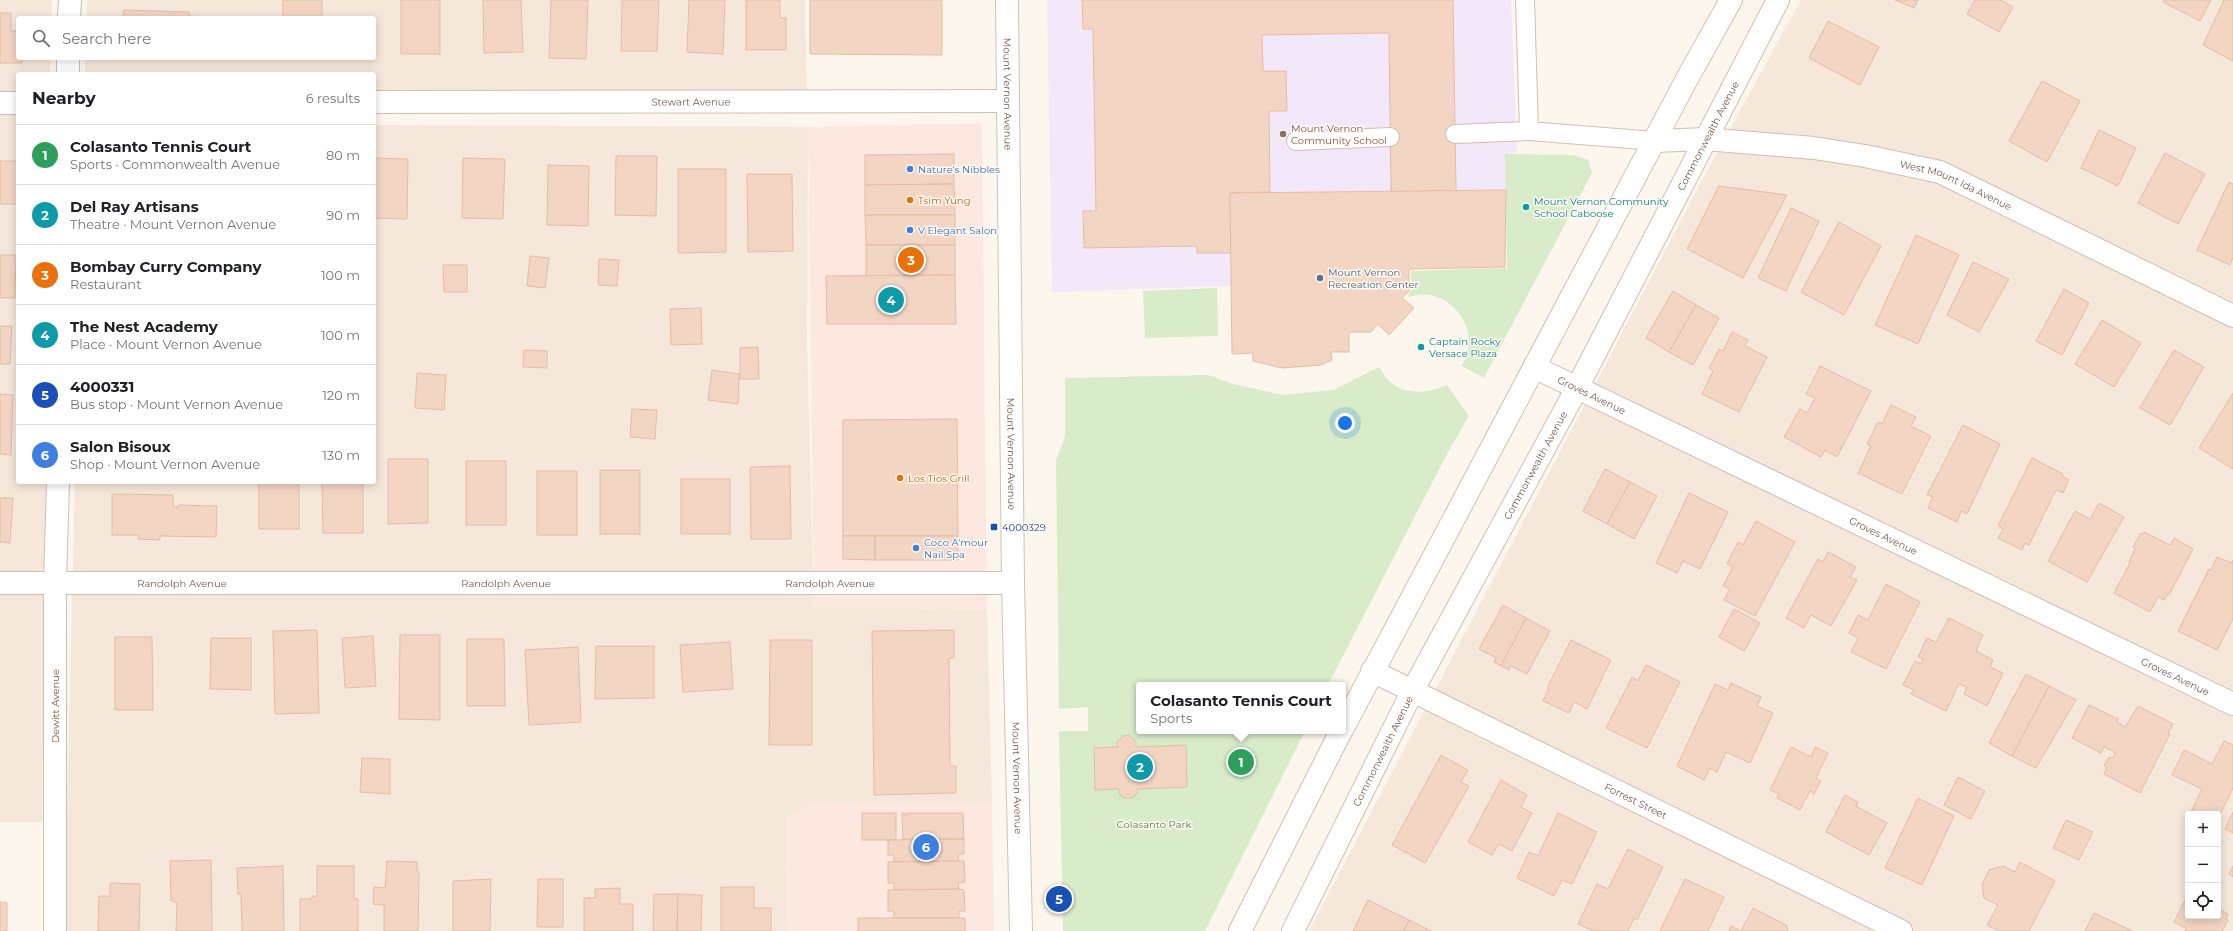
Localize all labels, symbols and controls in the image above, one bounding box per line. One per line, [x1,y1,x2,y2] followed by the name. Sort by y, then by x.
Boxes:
[16,16,376,60] search box
[30,27,52,49] icon: search
[62,29,151,48] text: Search here
[1000,38,1015,150] street label: Mount Vernon Avenue
[1674,79,1742,193] street label: Commonwealth Avenue
[32,88,96,108] text: Nearby
[306,90,360,106] text: 6 results
[651,95,731,109] street label: Stewart Avenue
[1291,122,1387,147] place label: Mount Vernon Community School
[1278,129,1288,139] marker: Mount Vernon Community School
[70,137,251,156] text: Colasanto Tennis Court
[42,147,48,163] text: 1
[326,147,360,163] text: 80 m
[70,156,280,172] text: Sports · Commonwealth Avenue
[1899,158,2014,213] street label: West Mount Ida Avenue
[918,163,1000,176] place label: Nature's Nibbles
[905,164,915,174] marker: Nature's Nibbles
[918,194,970,207] place label: Tsim Yung
[905,195,915,205] marker: Tsim Yung
[1534,195,1669,220] place label: Mount Vernon Community School Caboose
[70,197,199,216] text: Del Ray Artisans
[1521,202,1531,212] marker: Mount Vernon Community School Caboose
[41,207,49,223] text: 2
[326,207,360,223] text: 90 m
[70,216,276,232] text: Theatre · Mount Vernon Avenue
[918,224,997,237] place label: V Elegant Salon
[905,225,915,235] marker: V Elegant Salon
[898,245,924,275] pin: 3
[70,257,261,276] text: Bombay Curry Company
[1328,266,1419,291] place label: Mount Vernon Recreation Center
[41,267,49,283] text: 3
[321,267,360,283] text: 100 m
[1315,273,1325,283] marker: Mount Vernon Recreation Center
[70,276,141,292] text: Restaurant
[878,285,904,315] pin: 4
[70,317,218,336] text: The Nest Academy
[41,327,49,343] text: 4
[321,327,360,343] text: 100 m
[1429,335,1501,360] place label: Captain Rocky Versace Plaza
[70,336,262,352] text: Place · Mount Vernon Avenue
[1416,342,1426,352] marker: Captain Rocky Versace Plaza
[1555,373,1628,417] street label: Groves Avenue
[70,377,134,396] text: 4000331
[41,387,49,403] text: 5
[322,387,360,403] text: 120 m
[70,396,283,412] text: Bus stop · Mount Vernon Avenue
[1004,398,1018,510] street label: Mount Vernon Avenue
[1501,409,1570,522] street label: Commonwealth Avenue
[1335,413,1355,433] your location
[70,437,171,456] text: Salon Bisoux
[41,447,49,463] text: 6
[322,447,360,463] text: 130 m
[70,456,260,472] text: Shop · Mount Vernon Avenue
[908,472,970,485] place label: Los Tios Grill
[895,473,905,483] marker: Los Tios Grill
[1847,514,1920,558] street label: Groves Avenue
[1002,521,1046,534] place label: 4000329
[989,522,999,532] marker: 4000329
[924,536,988,561] place label: Coco A'mour Nail Spa
[911,543,921,553] marker: Coco A'mour Nail Spa
[137,577,227,590] street label: Randolph Avenue
[461,577,551,590] street label: Randolph Avenue
[785,577,875,590] street label: Randolph Avenue
[2139,655,2211,699] street label: Groves Avenue
[49,669,62,743] street label: Dewitt Avenue
[1136,682,1346,734] popup
[1150,691,1332,710] text: Colasanto Tennis Court
[1350,694,1416,809] street label: Commonwealth Avenue
[1150,710,1192,726] text: Sports
[1009,721,1025,834] street label: Mount Vernon Avenue
[1228,747,1254,777] pin: 1
[1127,752,1153,782] pin: 2
[1602,780,1669,822] street label: Forrest Street
[2185,811,2221,919] map controls
[2185,811,2221,847] button: +
[1117,818,1191,831] park label: Colasanto Park
[913,832,939,862] pin: 6
[2185,847,2221,883] button: −
[2185,883,2221,919] button: locate
[1046,884,1072,914] pin: 5

